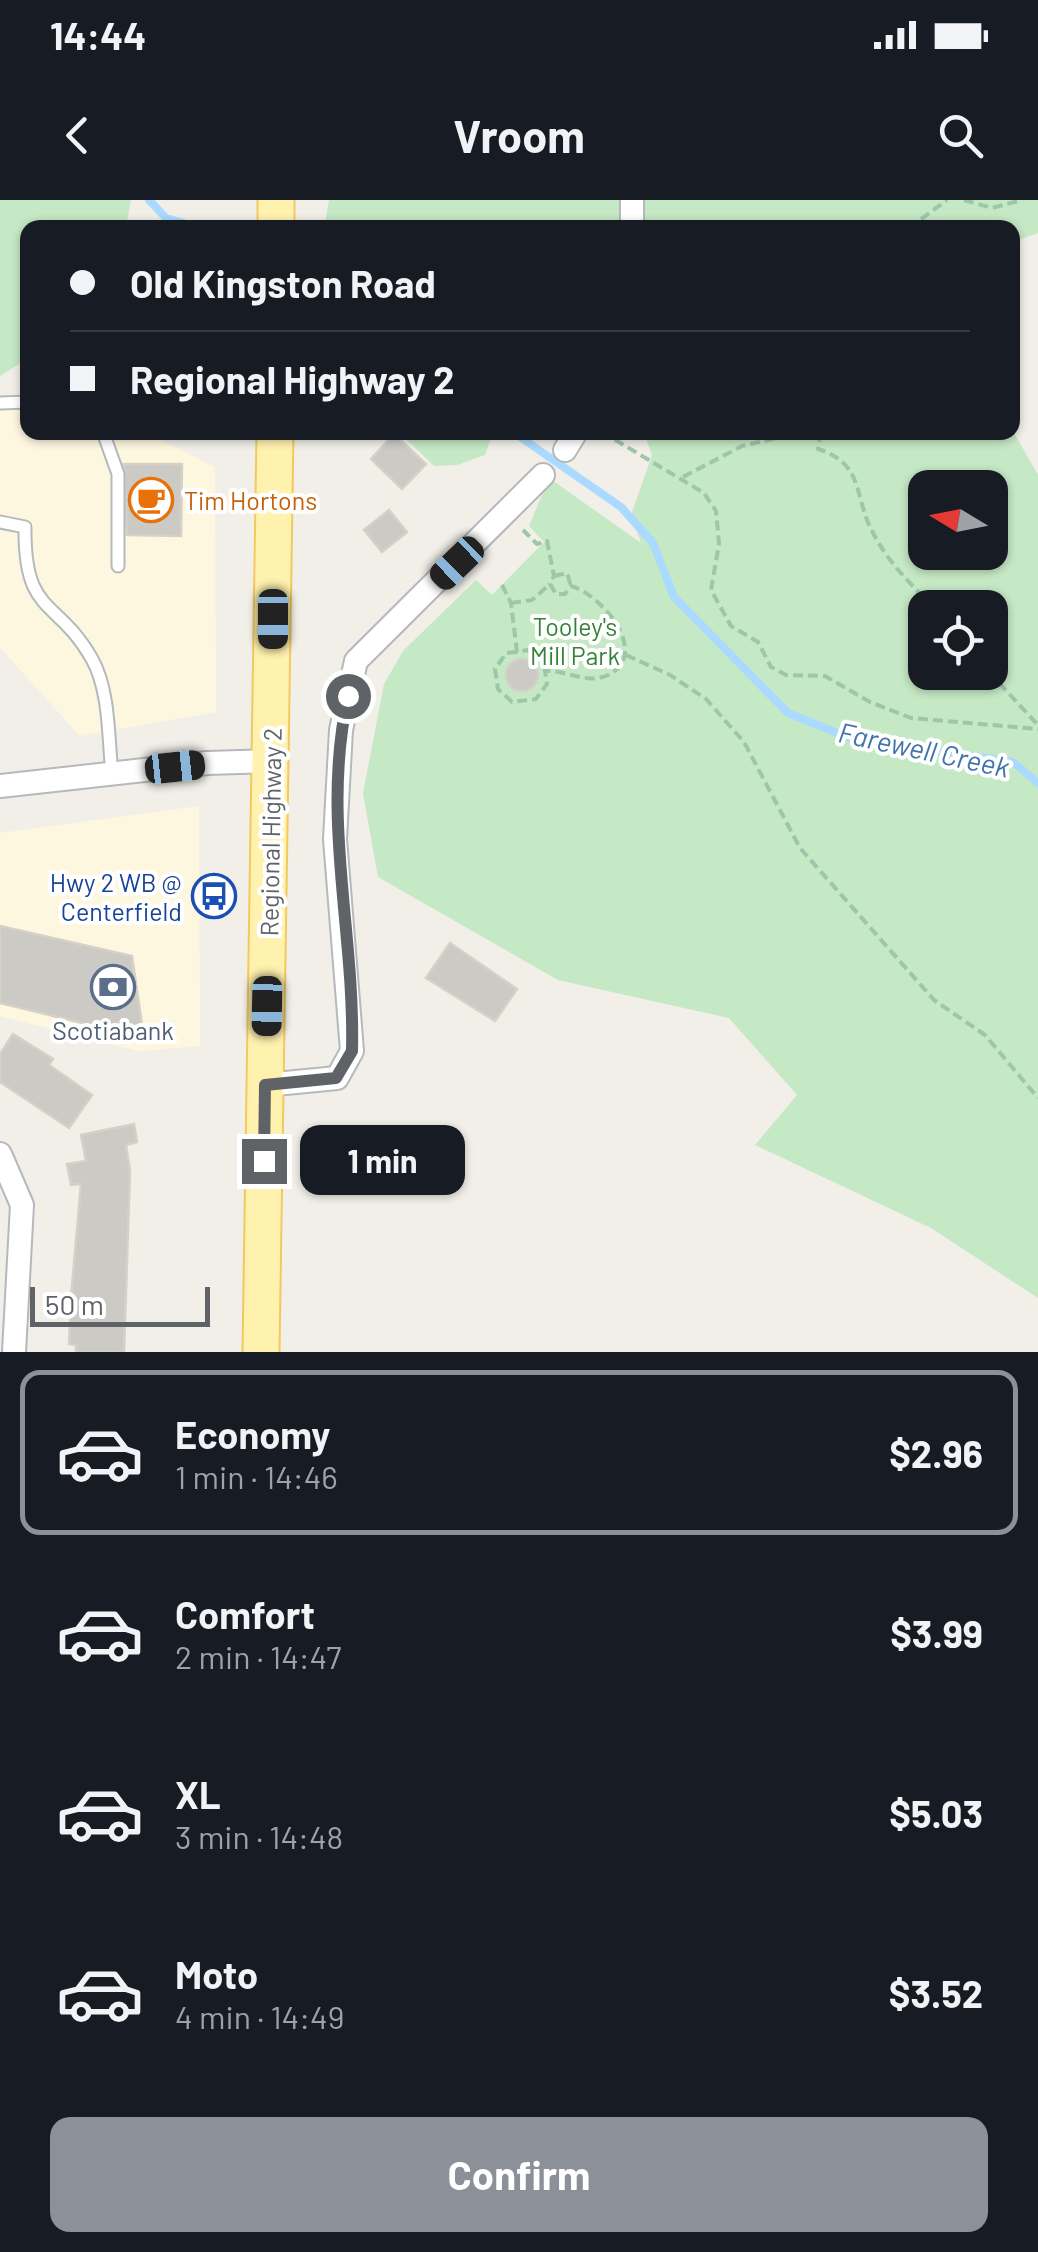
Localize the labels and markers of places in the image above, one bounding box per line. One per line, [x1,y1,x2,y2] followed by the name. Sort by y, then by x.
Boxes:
[128,477,174,523] cafe icon: Tim Hortons
[184,485,317,515] place label: Tim Hortons
[50,867,182,926] place label: Hwy 2 WB @ Centerfield
[191,873,237,919] bus stop icon: Hwy 2 WB @ Centerfield
[90,964,136,1010] bank icon: Scotiabank
[52,1015,174,1045] place label: Scotiabank

